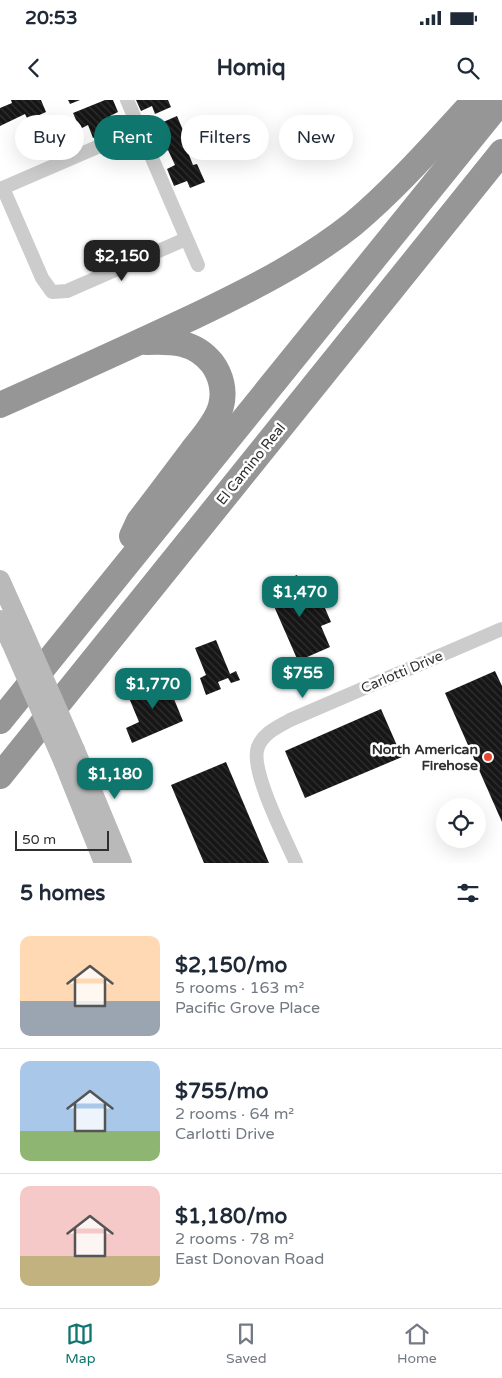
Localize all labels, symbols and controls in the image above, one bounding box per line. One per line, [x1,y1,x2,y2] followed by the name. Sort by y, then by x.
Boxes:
[25,7,78,29] text: 20:53
[20,54,48,82] icon: back
[454,54,482,82] icon: search
[216,55,286,81] text: Homiq
[15,115,84,160] chip: Buy
[94,115,171,160] chip: Rent
[181,115,269,160] chip: Filters
[279,115,353,160] chip: New
[81,240,163,282] pin: $2,150
[95,246,149,266] text: $2,150
[213,420,289,508] street label: El Camino Real
[259,576,341,618] pin: $1,470
[273,582,327,602] text: $1,470
[359,647,446,697] street label: Carlotti Drive
[273,656,333,699] pin: $755
[283,663,323,683] text: $755
[112,668,194,710] pin: $1,770
[126,674,180,694] text: $1,770
[372,741,478,774] place label: North American Firehose
[482,751,494,763] marker: North American Firehose
[74,758,156,800] pin: $1,180
[88,764,142,784] text: $1,180
[436,798,486,848] map controls
[436,798,486,848] button: locate
[15,828,109,851] scale bar
[22,831,56,848] text: 50 m
[454,879,482,907] icon: filters
[20,881,105,906] text: 5 homes
[175,953,287,978] text: $2,150/mo
[60,956,120,1016] icon: home
[175,978,304,998] text: 5 rooms · 163 m²
[175,998,320,1018] text: Pacific Grove Place
[175,1079,269,1104] text: $755/mo
[60,1081,120,1141] icon: home
[175,1104,294,1124] text: 2 rooms · 64 m²
[175,1124,275,1144] text: Carlotti Drive
[175,1204,287,1229] text: $1,180/mo
[60,1206,120,1266] icon: home
[175,1229,294,1249] text: 2 rooms · 78 m²
[175,1249,324,1269] text: East Donovan Road
[65,1320,96,1367] tab: Map
[226,1320,267,1367] tab: Saved
[397,1320,437,1367] tab: Home

